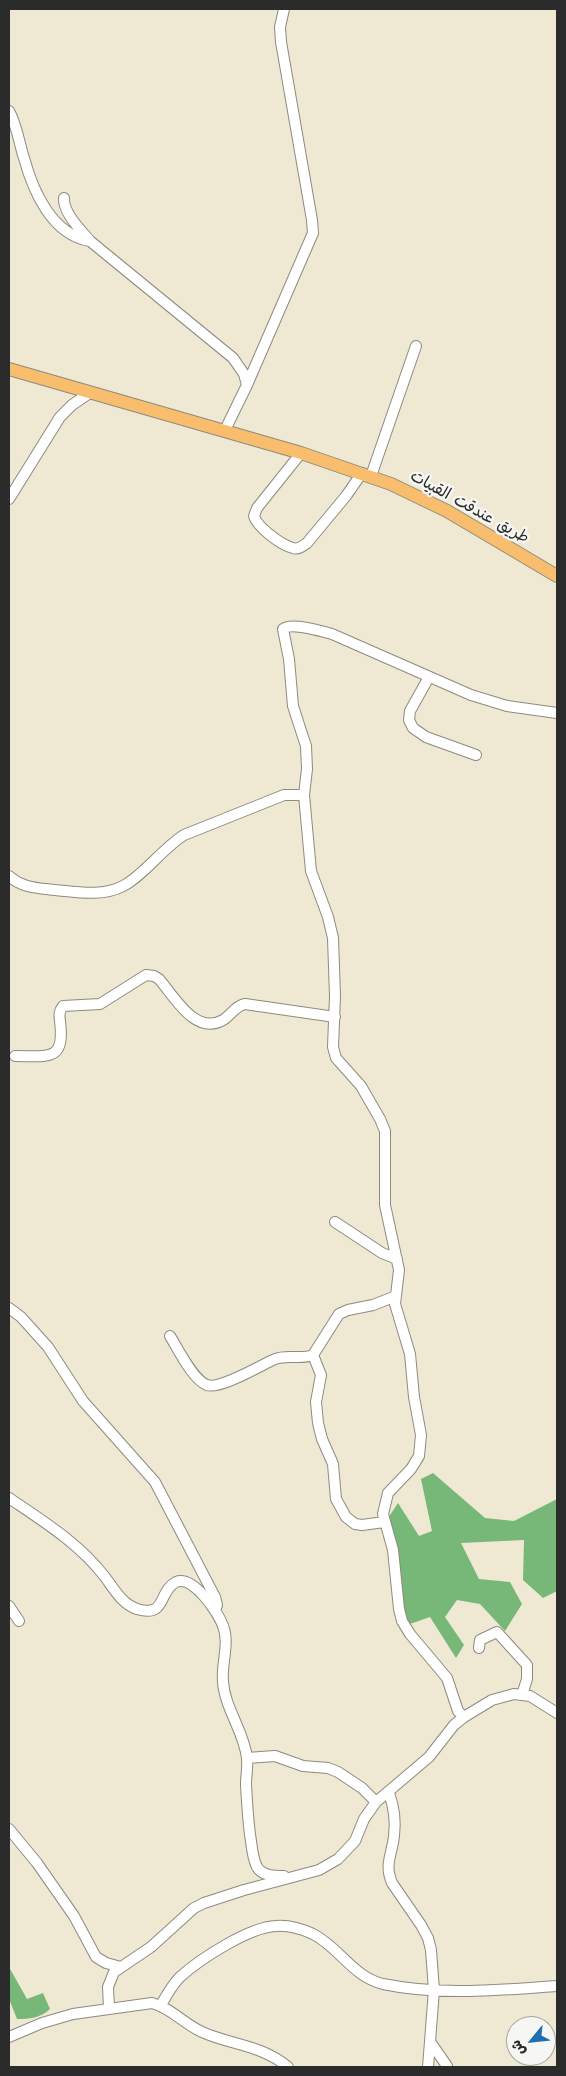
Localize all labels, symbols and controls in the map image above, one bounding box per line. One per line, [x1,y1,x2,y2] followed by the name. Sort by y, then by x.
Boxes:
[406,467,532,549] street label: طريق عندقت القبيات
[506,2016,556,2066] north arrow
[506,2036,531,2059] text: ش

